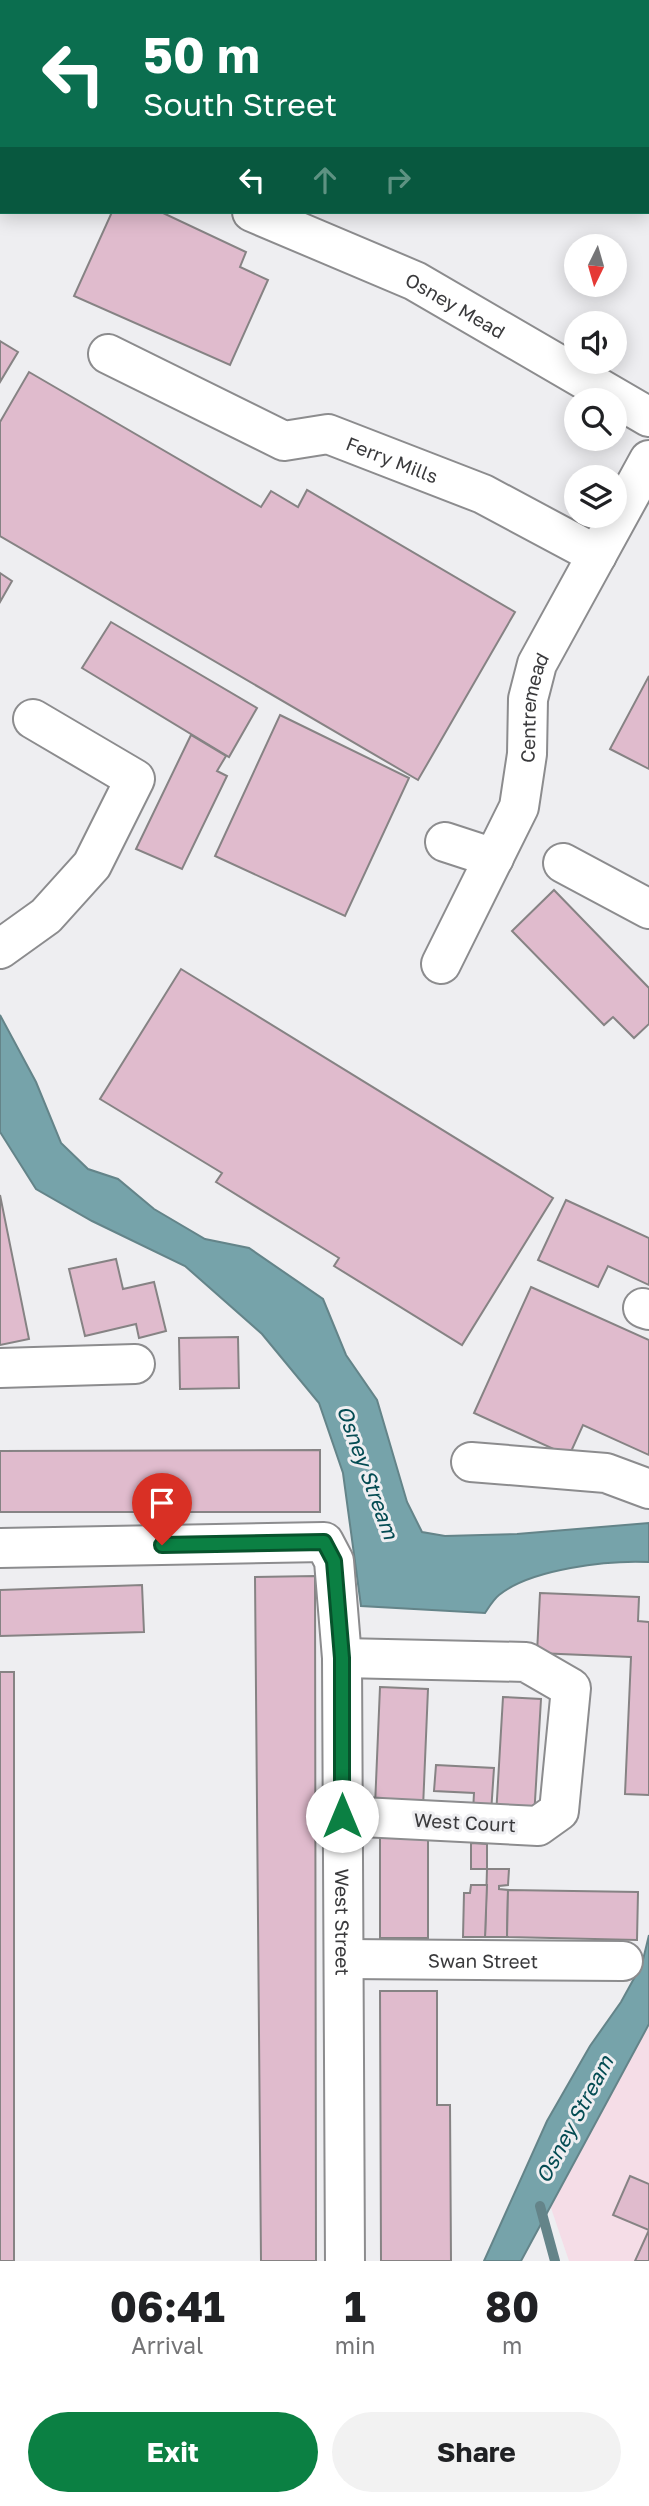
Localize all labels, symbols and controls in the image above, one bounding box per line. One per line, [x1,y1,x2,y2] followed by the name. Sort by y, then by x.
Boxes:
[143,25,260,84] text: 50 m
[28,28,119,119] icon: left
[143,85,337,123] text: South Street
[233,161,271,199] icon: left
[306,161,344,199] icon: ahead
[379,161,417,199] icon: right
[564,234,626,298] north arrow
[564,234,627,528] map controls
[402,267,510,343] street label: Osney Mead
[564,311,627,374] button: sound
[564,388,627,451] button: search
[343,431,442,487] street label: Ferry Mills
[564,465,627,528] button: layers
[514,648,553,764] street label: Centremead
[332,1402,405,1544] water label: Osney Stream
[132,1473,192,1545] pin
[143,1484,181,1522] icon: arrive
[305,1779,379,1853] position arrow
[413,1808,517,1836] street label: West Court
[332,1868,355,1976] street label: West Street
[428,1948,538,1972] street label: Swan Street
[530,2050,619,2187] water label: Osney Stream
[110,2281,225,2331] text: 06:41
[344,2281,366,2331] text: 1
[485,2281,539,2331] text: 80
[131,2331,203,2359] text: Arrival
[335,2331,375,2359] text: min
[502,2331,522,2359] text: m
[28,2412,318,2492] button: Exit
[332,2412,621,2492] button: Share

